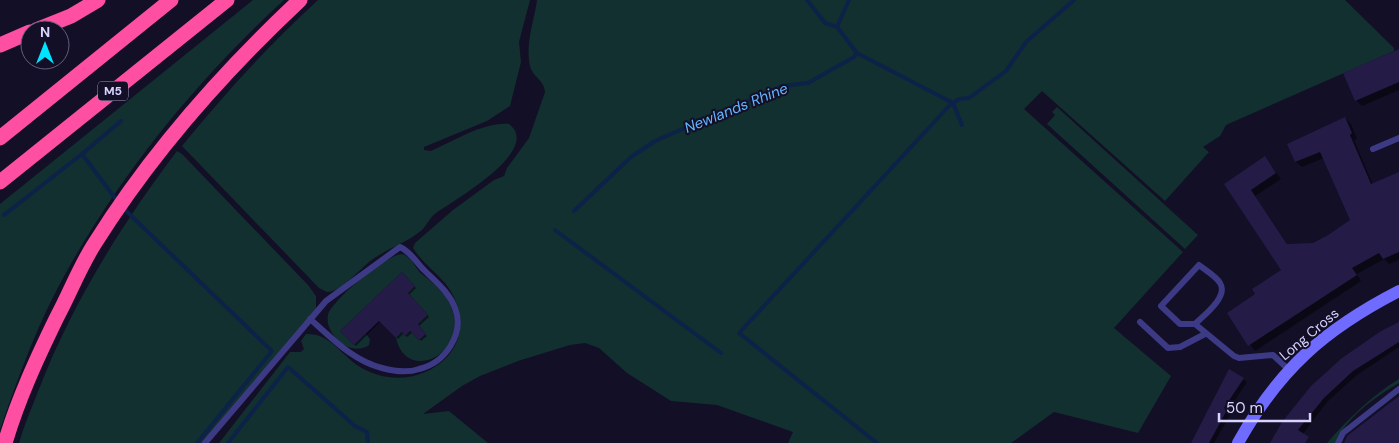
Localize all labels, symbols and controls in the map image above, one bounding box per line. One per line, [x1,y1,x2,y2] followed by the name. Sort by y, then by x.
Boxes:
[20,20,70,70] north arrow
[40,23,50,41] text: N
[681,78,791,138] water label: Newlands Rhine
[98,82,128,100] road number: M5
[1276,304,1342,364] street label: Long Cross
[1219,390,1310,422] scale bar
[1226,398,1263,418] text: 50 m

